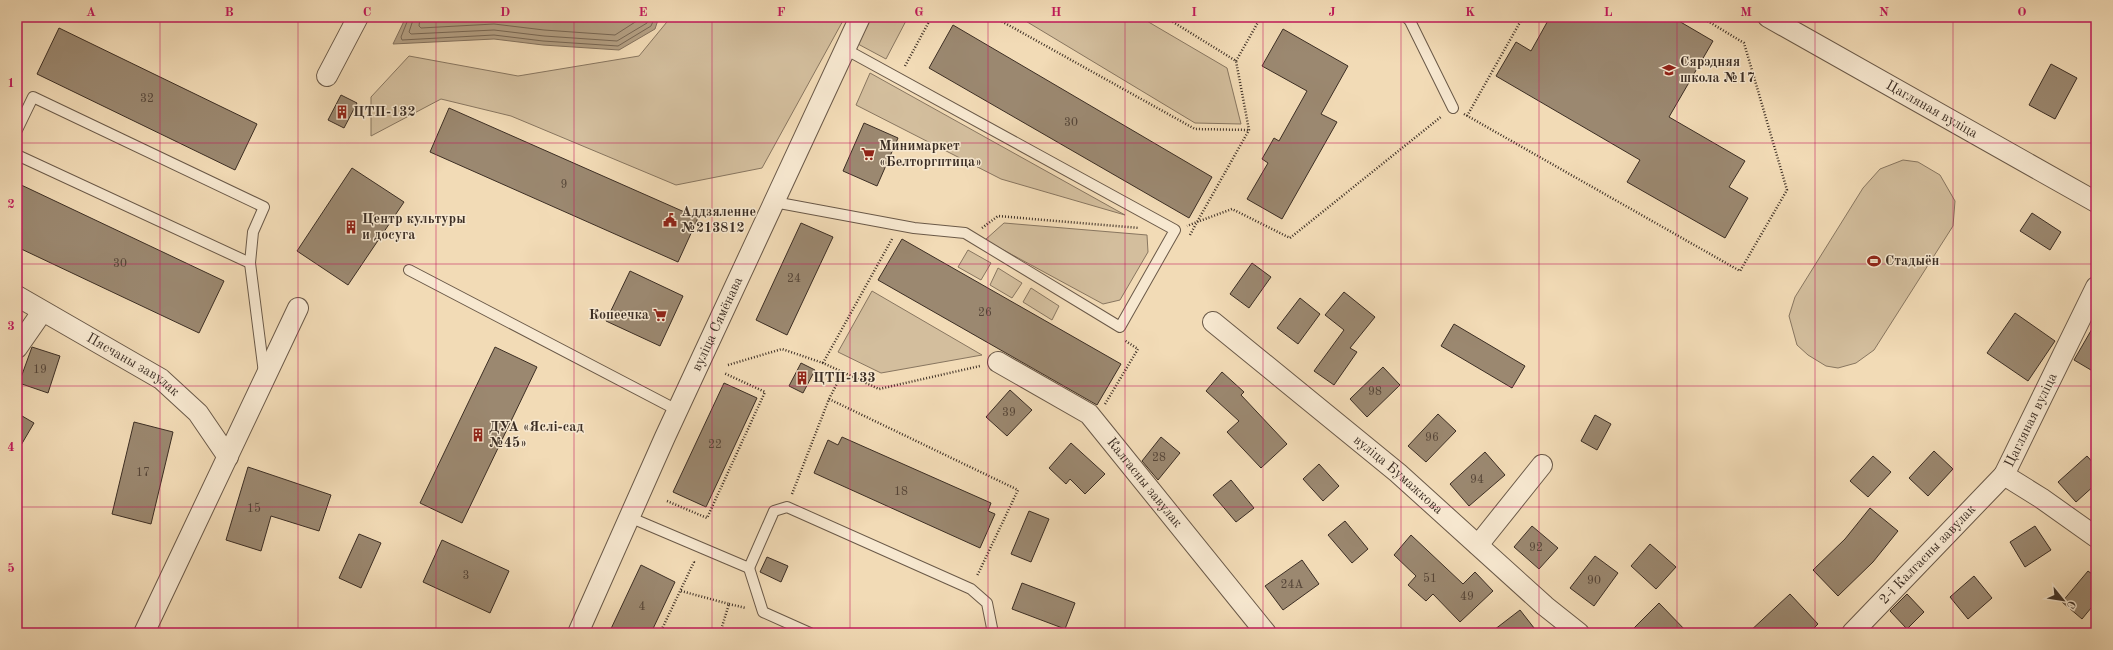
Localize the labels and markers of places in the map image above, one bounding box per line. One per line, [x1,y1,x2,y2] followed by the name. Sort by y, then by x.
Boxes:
[1680,55,1755,85] place label: Сярэдняя школа №17
[1661,62,1677,78] school or university icon: Сярэдняя школа №17
[334,104,350,120] building icon: ЦТП-132
[353,105,416,119] place label: ЦТП-132
[879,139,982,169] place label: Минимаркет «Белторгптица»
[860,146,876,162] supermarket icon: Минимаркет «Белторгптица»
[681,205,756,235] place label: Аддзяленне №213812
[362,212,466,242] place label: Центр культуры и досуга
[662,212,678,228] public building icon: Аддзяленне №213812
[343,219,359,235] building icon: Центр культуры и досуга
[1866,253,1882,269] sports icon: Стадыён
[1885,254,1940,268] place label: Стадыён
[652,307,668,323] supermarket icon: Копеечка
[589,308,649,322] place label: Копеечка
[794,370,810,386] building icon: ЦТП-133
[813,371,876,385] place label: ЦТП-133
[489,420,584,450] place label: ДУА «Яслі-сад №45»
[470,427,486,443] building icon: ДУА «Яслі-сад №45»

